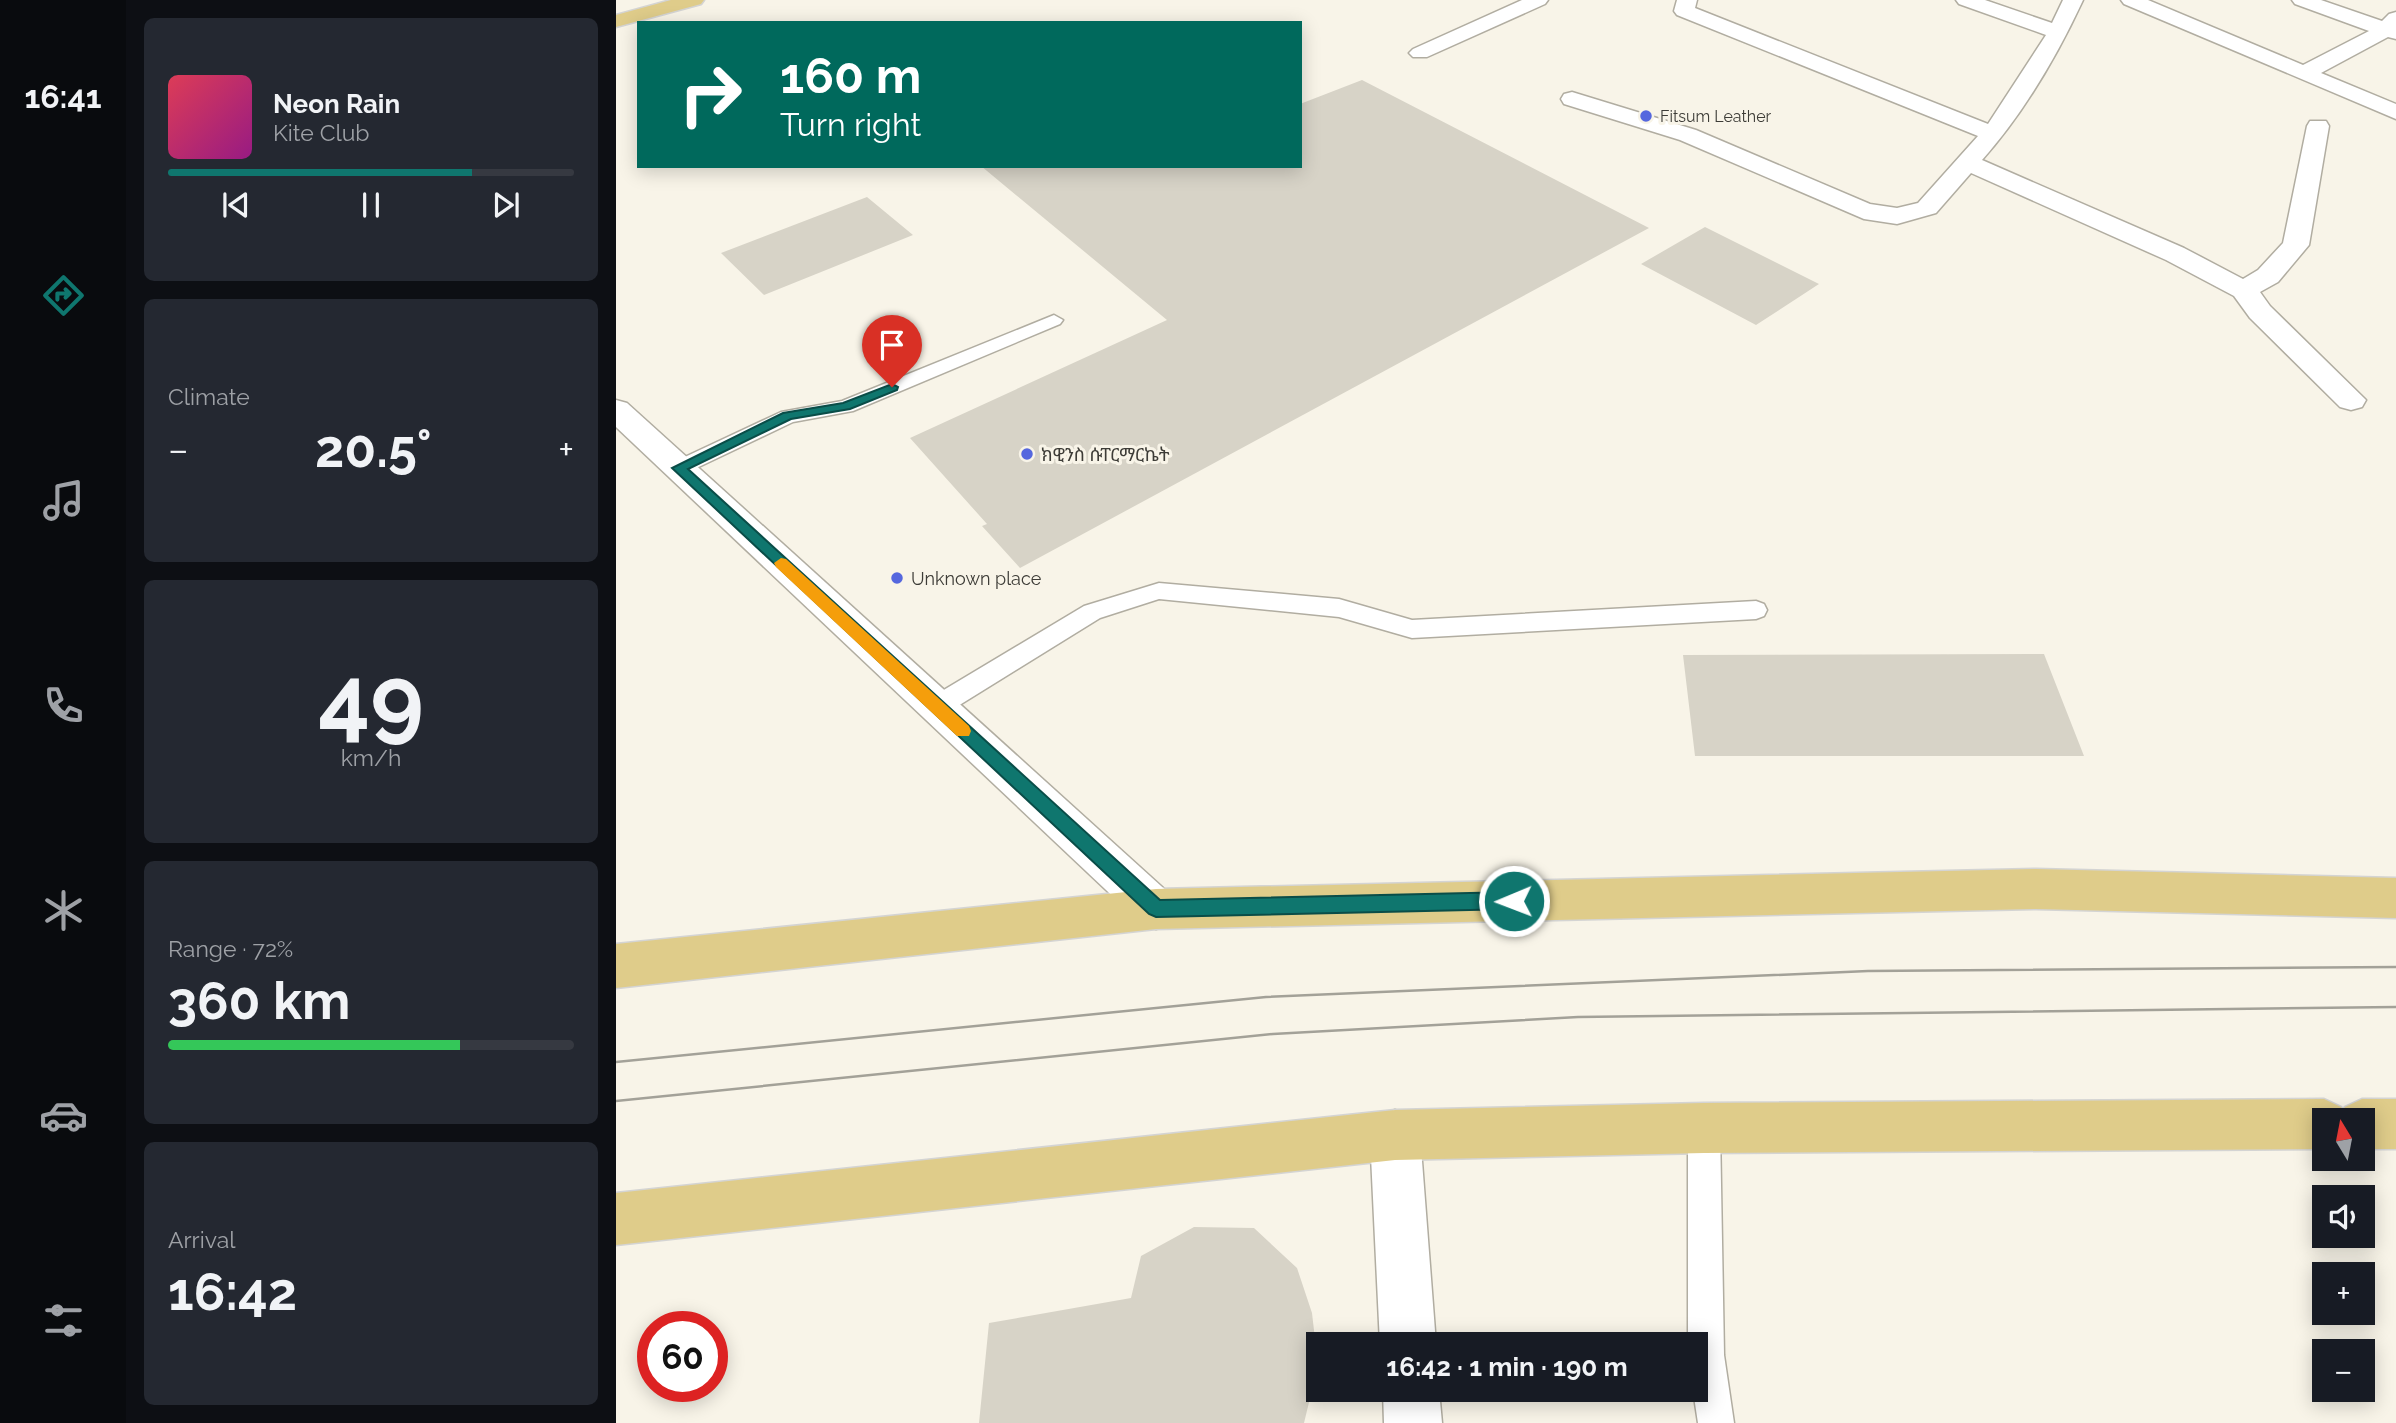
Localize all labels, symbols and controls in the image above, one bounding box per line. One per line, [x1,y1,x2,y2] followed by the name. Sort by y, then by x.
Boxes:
[780,47,921,104] text: 160 m
[665,49,756,140] icon: right
[24,78,102,115] text: 16:41
[273,89,400,119] text: Neon Rain
[780,106,921,143] text: Turn right
[1660,107,1772,126] place label: Fitsum Leather
[1638,108,1654,124] marker: Fitsum Leather
[273,119,370,146] text: Kite Club
[217,186,255,224] icon: previous
[352,186,390,224] icon: pause
[487,186,525,224] icon: next
[39,271,88,320] icon: directions
[862,315,922,387] pin
[873,326,911,364] icon: arrive
[168,383,250,410] text: Climate
[315,418,432,479] text: 20.5°
[168,427,188,472] text: −
[558,427,574,472] text: +
[1041,444,1170,465] place label: ክዊንስ ሱፐርማርኬት
[1019,446,1035,462] marker: ክዊንስ ሱፐርማርኬት
[39,476,88,525] icon: music
[911,568,1042,589] place label: Unknown place
[889,570,905,586] marker: Unknown place
[318,645,424,752] text: 49
[39,681,88,730] icon: phone
[341,744,401,771] text: km/h
[1477,864,1551,938] position arrow
[39,886,88,935] icon: climate
[168,935,293,962] text: Range · 72%
[168,970,350,1031] text: 360 km
[39,1091,88,1140] icon: car
[2312,1108,2375,1171] north arrow
[2312,1108,2375,1402] map controls
[2312,1185,2375,1248] button: sound
[168,1226,235,1253] text: Arrival
[168,1261,297,1322] text: 16:42
[2312,1262,2375,1325] button: +
[39,1296,88,1345] icon: filters
[637,1311,728,1402] speed limit sign: 60
[2312,1339,2375,1402] button: −
[1386,1352,1628,1382] text: 16:42 · 1 min · 190 m

